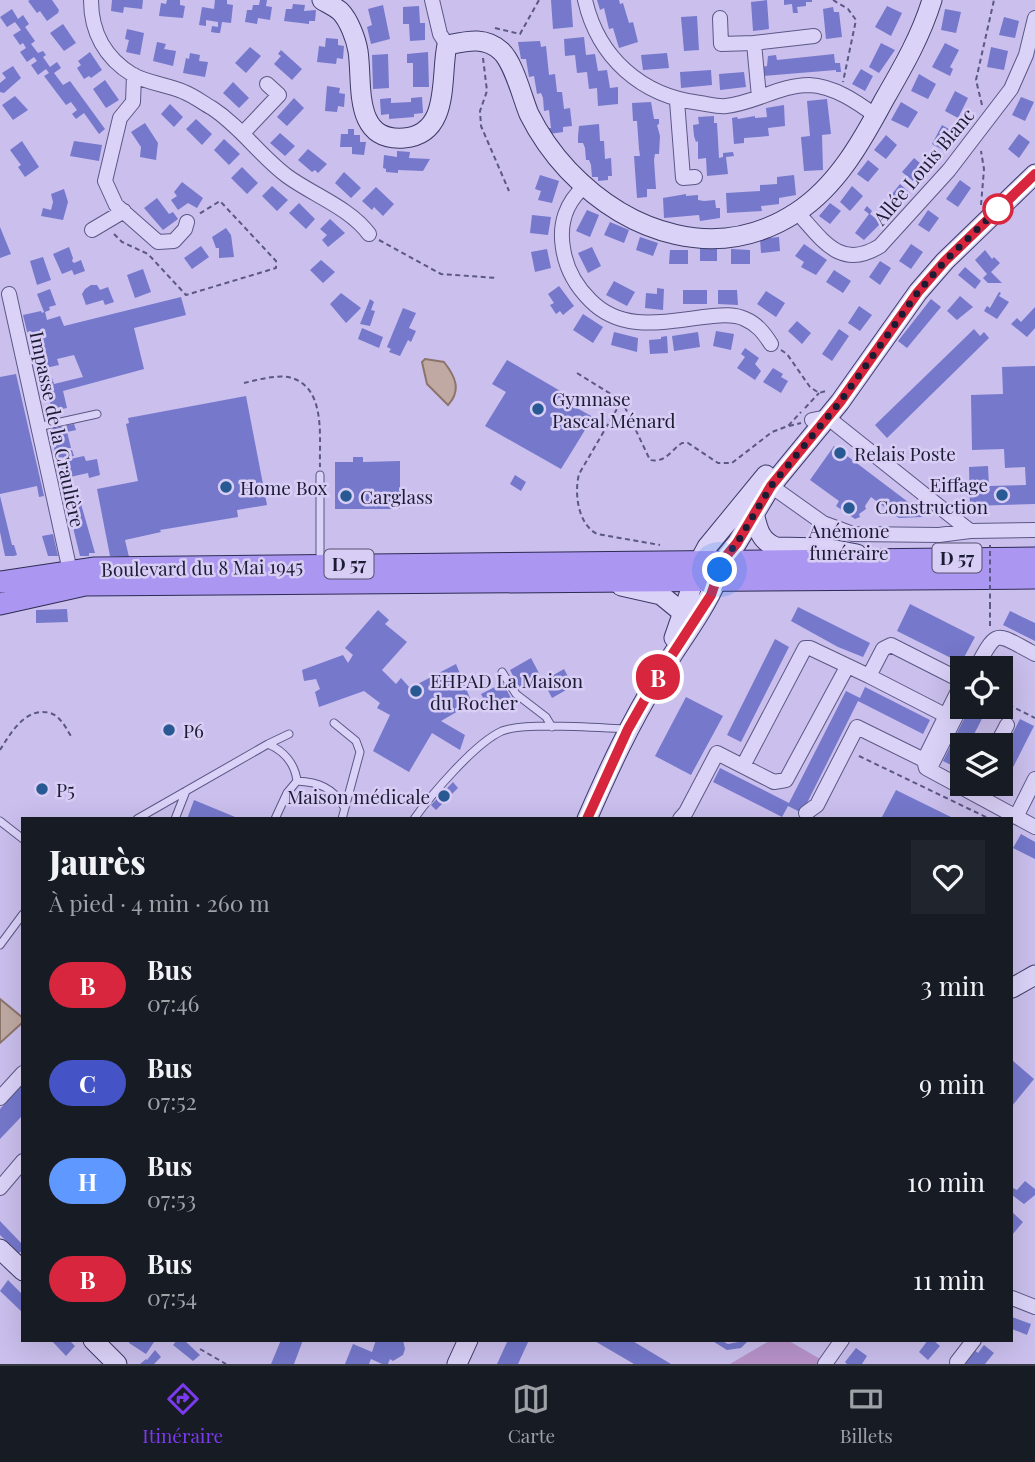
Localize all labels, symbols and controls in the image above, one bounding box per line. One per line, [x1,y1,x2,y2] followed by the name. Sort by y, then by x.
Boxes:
[866,102,980,231] street label: Allée Louis Blanc
[983,194,1013,224] unlabelled marker
[25,329,91,529] street label: Impasse de la Craulière
[552,385,676,433] place label: Gymnase Pascal Ménard
[530,401,546,417] marker: Gymnase Pascal Ménard
[854,440,956,466] place label: Relais Poste
[832,445,848,461] marker: Relais Poste
[875,471,989,519] place label: Eiffage Construction
[240,474,328,500] place label: Home Box
[218,479,234,495] marker: Home Box
[360,483,433,509] place label: Carglass
[994,487,1010,503] marker: Eiffage Construction
[338,488,354,504] marker: Carglass
[841,500,857,516] marker: Anémone funéraire
[807,517,890,565] place label: Anémone funéraire
[932,544,982,572] road number: D 57
[324,550,374,578] road number: D 57
[101,552,303,582] street label: Boulevard du 8 Mai 1945
[702,552,737,587] your location
[635,654,681,700] line badge: B
[950,656,1013,796] map controls
[950,656,1013,719] button: locate
[650,661,666,693] text: B
[430,667,584,715] place label: EHPAD La Maison du Rocher
[408,683,424,699] marker: EHPAD La Maison du Rocher
[183,717,204,743] place label: P6
[161,722,177,738] marker: P6
[950,733,1013,796] button: layers
[56,776,75,802] place label: P5
[34,781,50,797] marker: P5
[287,783,430,809] place label: Maison médicale
[436,788,452,804] marker: Maison médicale
[49,839,146,883] text: Jaurès
[911,840,985,914] button: heart
[49,887,270,918] text: À pied · 4 min · 260 m
[147,952,192,987] text: Bus
[921,968,985,1003] text: 3 min
[79,969,96,1001] text: B
[147,987,200,1018] text: 07:46
[147,1050,192,1085] text: Bus
[919,1066,985,1101] text: 9 min
[79,1067,96,1099] text: C
[147,1085,197,1116] text: 07:52
[147,1148,192,1183] text: Bus
[907,1164,985,1199] text: 10 min
[78,1165,97,1197] text: H
[147,1183,196,1214] text: 07:53
[147,1246,192,1281] text: Bus
[913,1262,985,1297] text: 11 min
[79,1263,96,1295] text: B
[147,1281,197,1312] text: 07:54
[142,1380,223,1448] tab: Itinéraire
[508,1380,555,1448] tab: Carte
[840,1380,893,1448] tab: Billets

